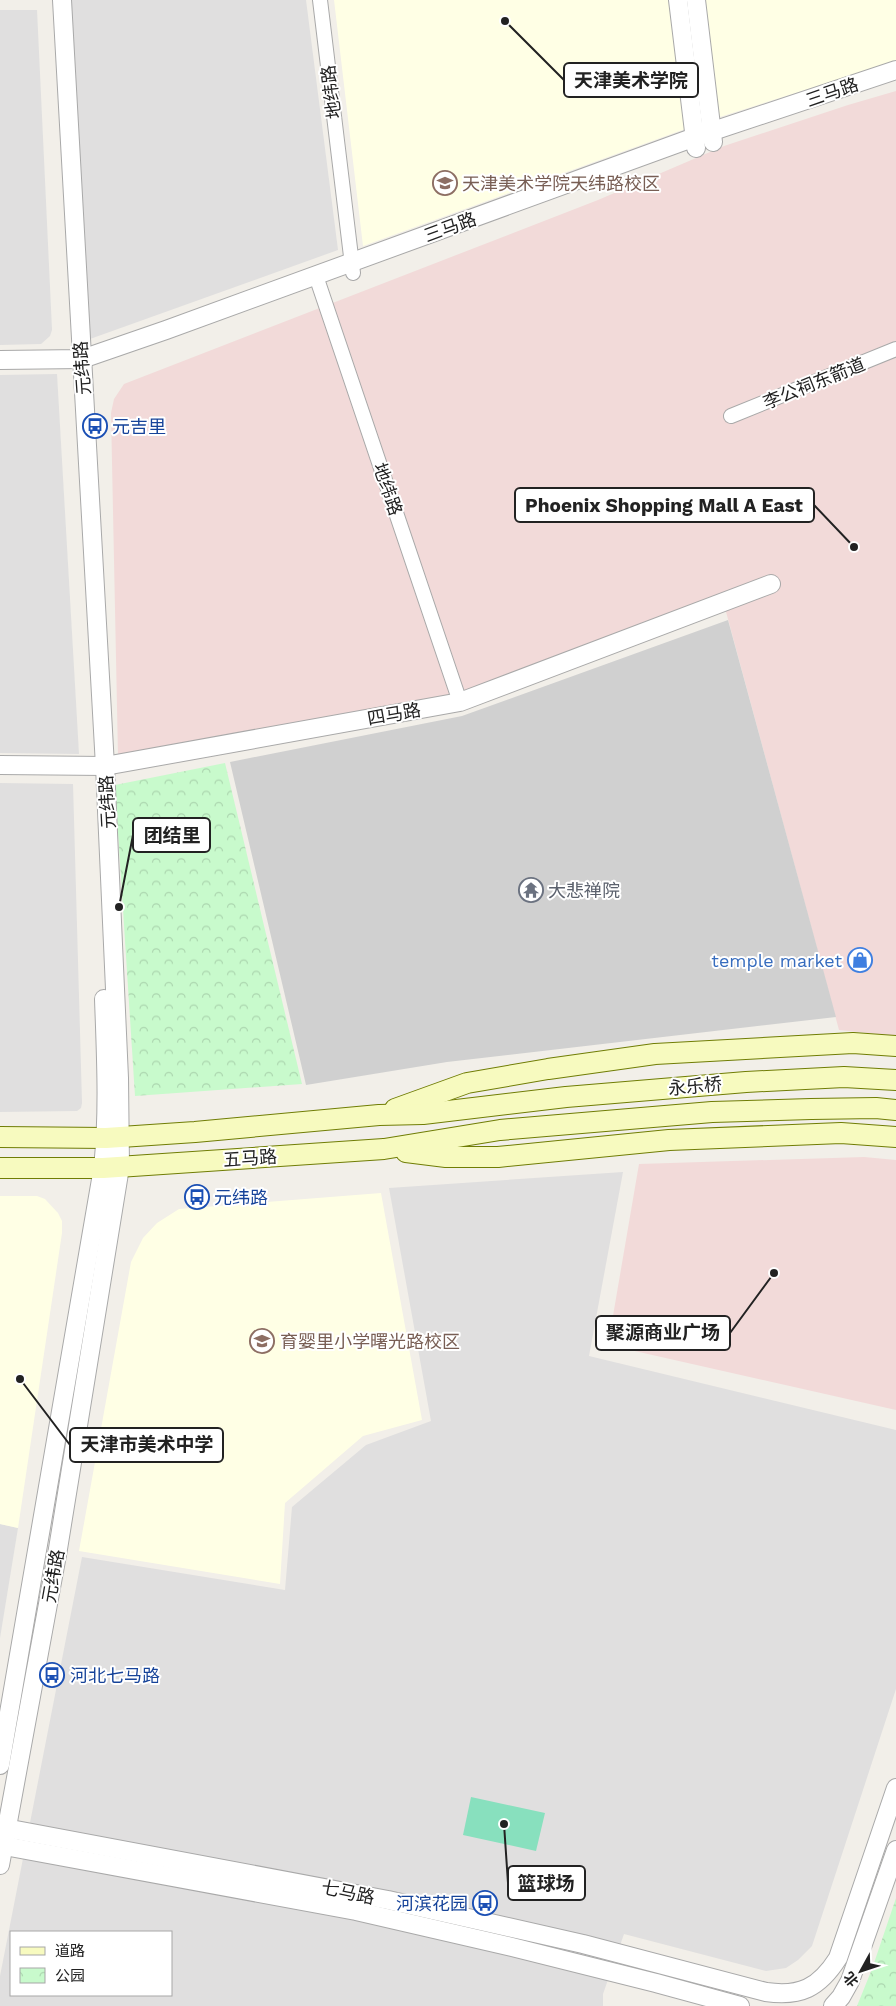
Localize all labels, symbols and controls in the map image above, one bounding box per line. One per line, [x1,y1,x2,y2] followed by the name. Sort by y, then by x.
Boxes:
[564,63,698,97] callout: 天津美术学院
[317,64,345,120] street label: 地纬路
[574,69,688,92] text: 天津美术学院
[803,73,861,111] street label: 三马路
[432,170,458,196] school or university icon: 天津美术学院天纬路校区
[462,173,660,194] place label: 天津美术学院天纬路校区
[421,208,479,246] street label: 三马路
[70,340,94,396] street label: 元纬路
[760,353,868,413] street label: 李公祠东箭道
[82,413,108,439] bus stop icon: 元吉里
[112,416,166,437] place label: 元吉里
[369,460,407,518] street label: 地纬路
[515,488,814,522] callout: Phoenix Shopping Mall A East
[525,494,804,517] text: Phoenix Shopping Mall A East
[366,699,422,729] street label: 四马路
[95,774,119,830] street label: 元纬路
[133,818,210,852] callout: 团结里
[143,824,201,847] text: 团结里
[518,877,544,903] temple icon: 大悲禅院
[548,880,620,901] place label: 大悲禅院
[847,947,873,973] shop icon: temple market
[711,950,842,971] place label: temple market
[667,1073,723,1099] street label: 永乐桥
[222,1146,278,1170] street label: 五马路
[184,1184,210,1210] bus stop icon: 元纬路
[214,1187,268,1208] place label: 元纬路
[596,1316,730,1350] callout: 聚源商业广场
[606,1321,720,1344] text: 聚源商业广场
[249,1328,275,1354] school or university icon: 育婴里小学曙光路校区
[280,1331,460,1352] place label: 育婴里小学曙光路校区
[70,1428,223,1462] callout: 天津市美术中学
[80,1433,214,1456] text: 天津市美术中学
[38,1548,68,1604] street label: 元纬路
[39,1662,65,1688] bus stop icon: 河北七马路
[70,1665,160,1686] place label: 河北七马路
[508,1866,585,1900] callout: 篮球场
[517,1872,575,1895] text: 篮球场
[319,1876,377,1908] street label: 七马路
[472,1890,498,1916] bus stop icon: 河滨花园
[396,1893,468,1914] place label: 河滨花园
[10,1931,172,1996] legend
[55,1942,85,1960] text: 道路
[836,1946,886,1996] north arrow
[55,1967,85,1985] text: 公园
[840,1969,862,1990] text: 北

